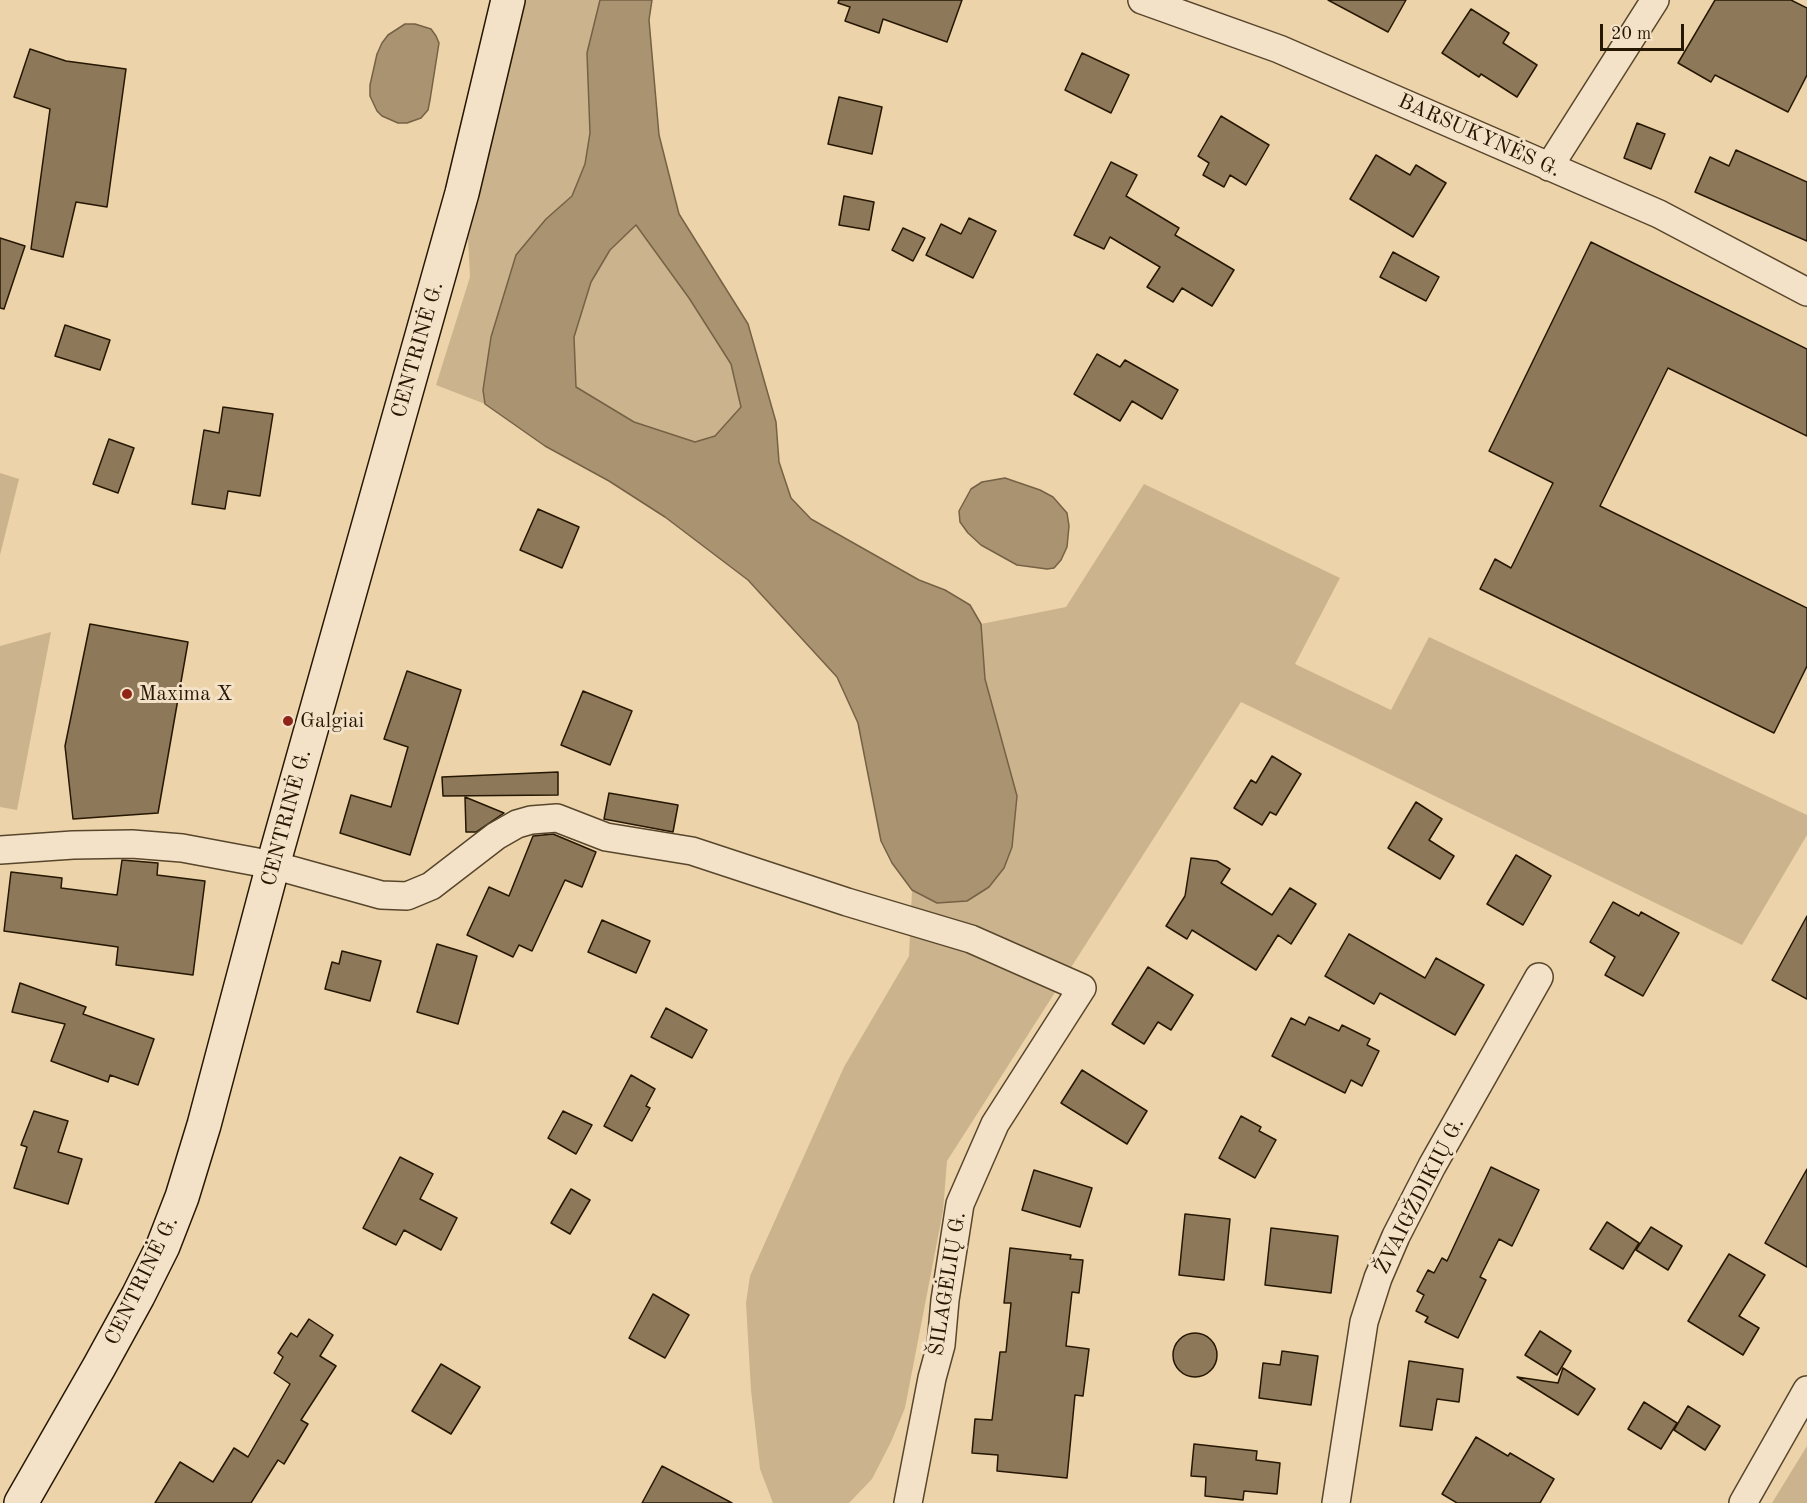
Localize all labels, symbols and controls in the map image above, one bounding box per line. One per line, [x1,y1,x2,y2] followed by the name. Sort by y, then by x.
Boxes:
[1603,12,1687,50] scale bar
[1611,25,1651,43] text: 20 m
[1394,89,1564,183] street label: BARSUKYNĖS G.
[387,279,449,421] street label: CENTRINĖ G.
[139,681,232,707] place label: Maxima X
[120,687,134,701] marker: Maxima X
[300,708,364,734] place label: Galgiai
[281,714,295,728] marker: Galgiai
[257,747,317,889] street label: CENTRINĖ G.
[1370,1114,1470,1278] street label: ŽVAIGŽDIKIŲ G.
[924,1210,972,1358] street label: ŠILAGĖLIŲ G.
[100,1212,184,1350] street label: CENTRINĖ G.

